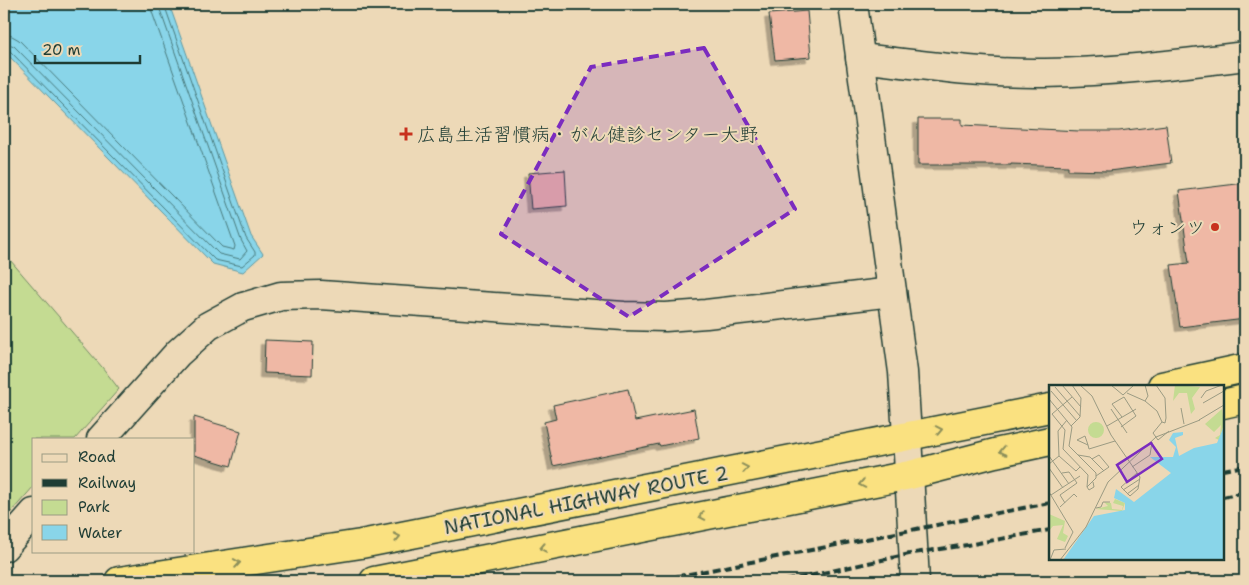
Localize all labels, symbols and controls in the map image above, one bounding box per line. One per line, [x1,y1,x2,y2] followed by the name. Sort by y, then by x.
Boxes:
[35,32,140,64] scale bar
[42,40,81,60] text: 20 m
[417,122,758,147] place label: 広島生活習慣病・がん健診センター大野
[399,127,413,141] marker: 広島生活習慣病・がん健診センター大野
[1129,215,1205,240] place label: ウォンツ
[1209,221,1221,233] marker: ウォンツ
[1049,385,1224,560] inset map
[935,425,944,436] one-way arrow
[32,438,195,552] legend
[998,445,1007,456] one-way arrow
[78,447,116,467] text: Road
[442,461,730,540] street label: NATIONAL HIGHWAY ROUTE 2
[741,464,750,474] one-way arrow
[78,473,136,493] text: Railway
[857,479,866,489] one-way arrow
[78,497,110,517] text: Park
[698,510,707,521] one-way arrow
[78,523,122,543] text: Water
[393,532,401,542] one-way arrow
[539,542,547,552] one-way arrow
[233,558,241,569] one-way arrow

